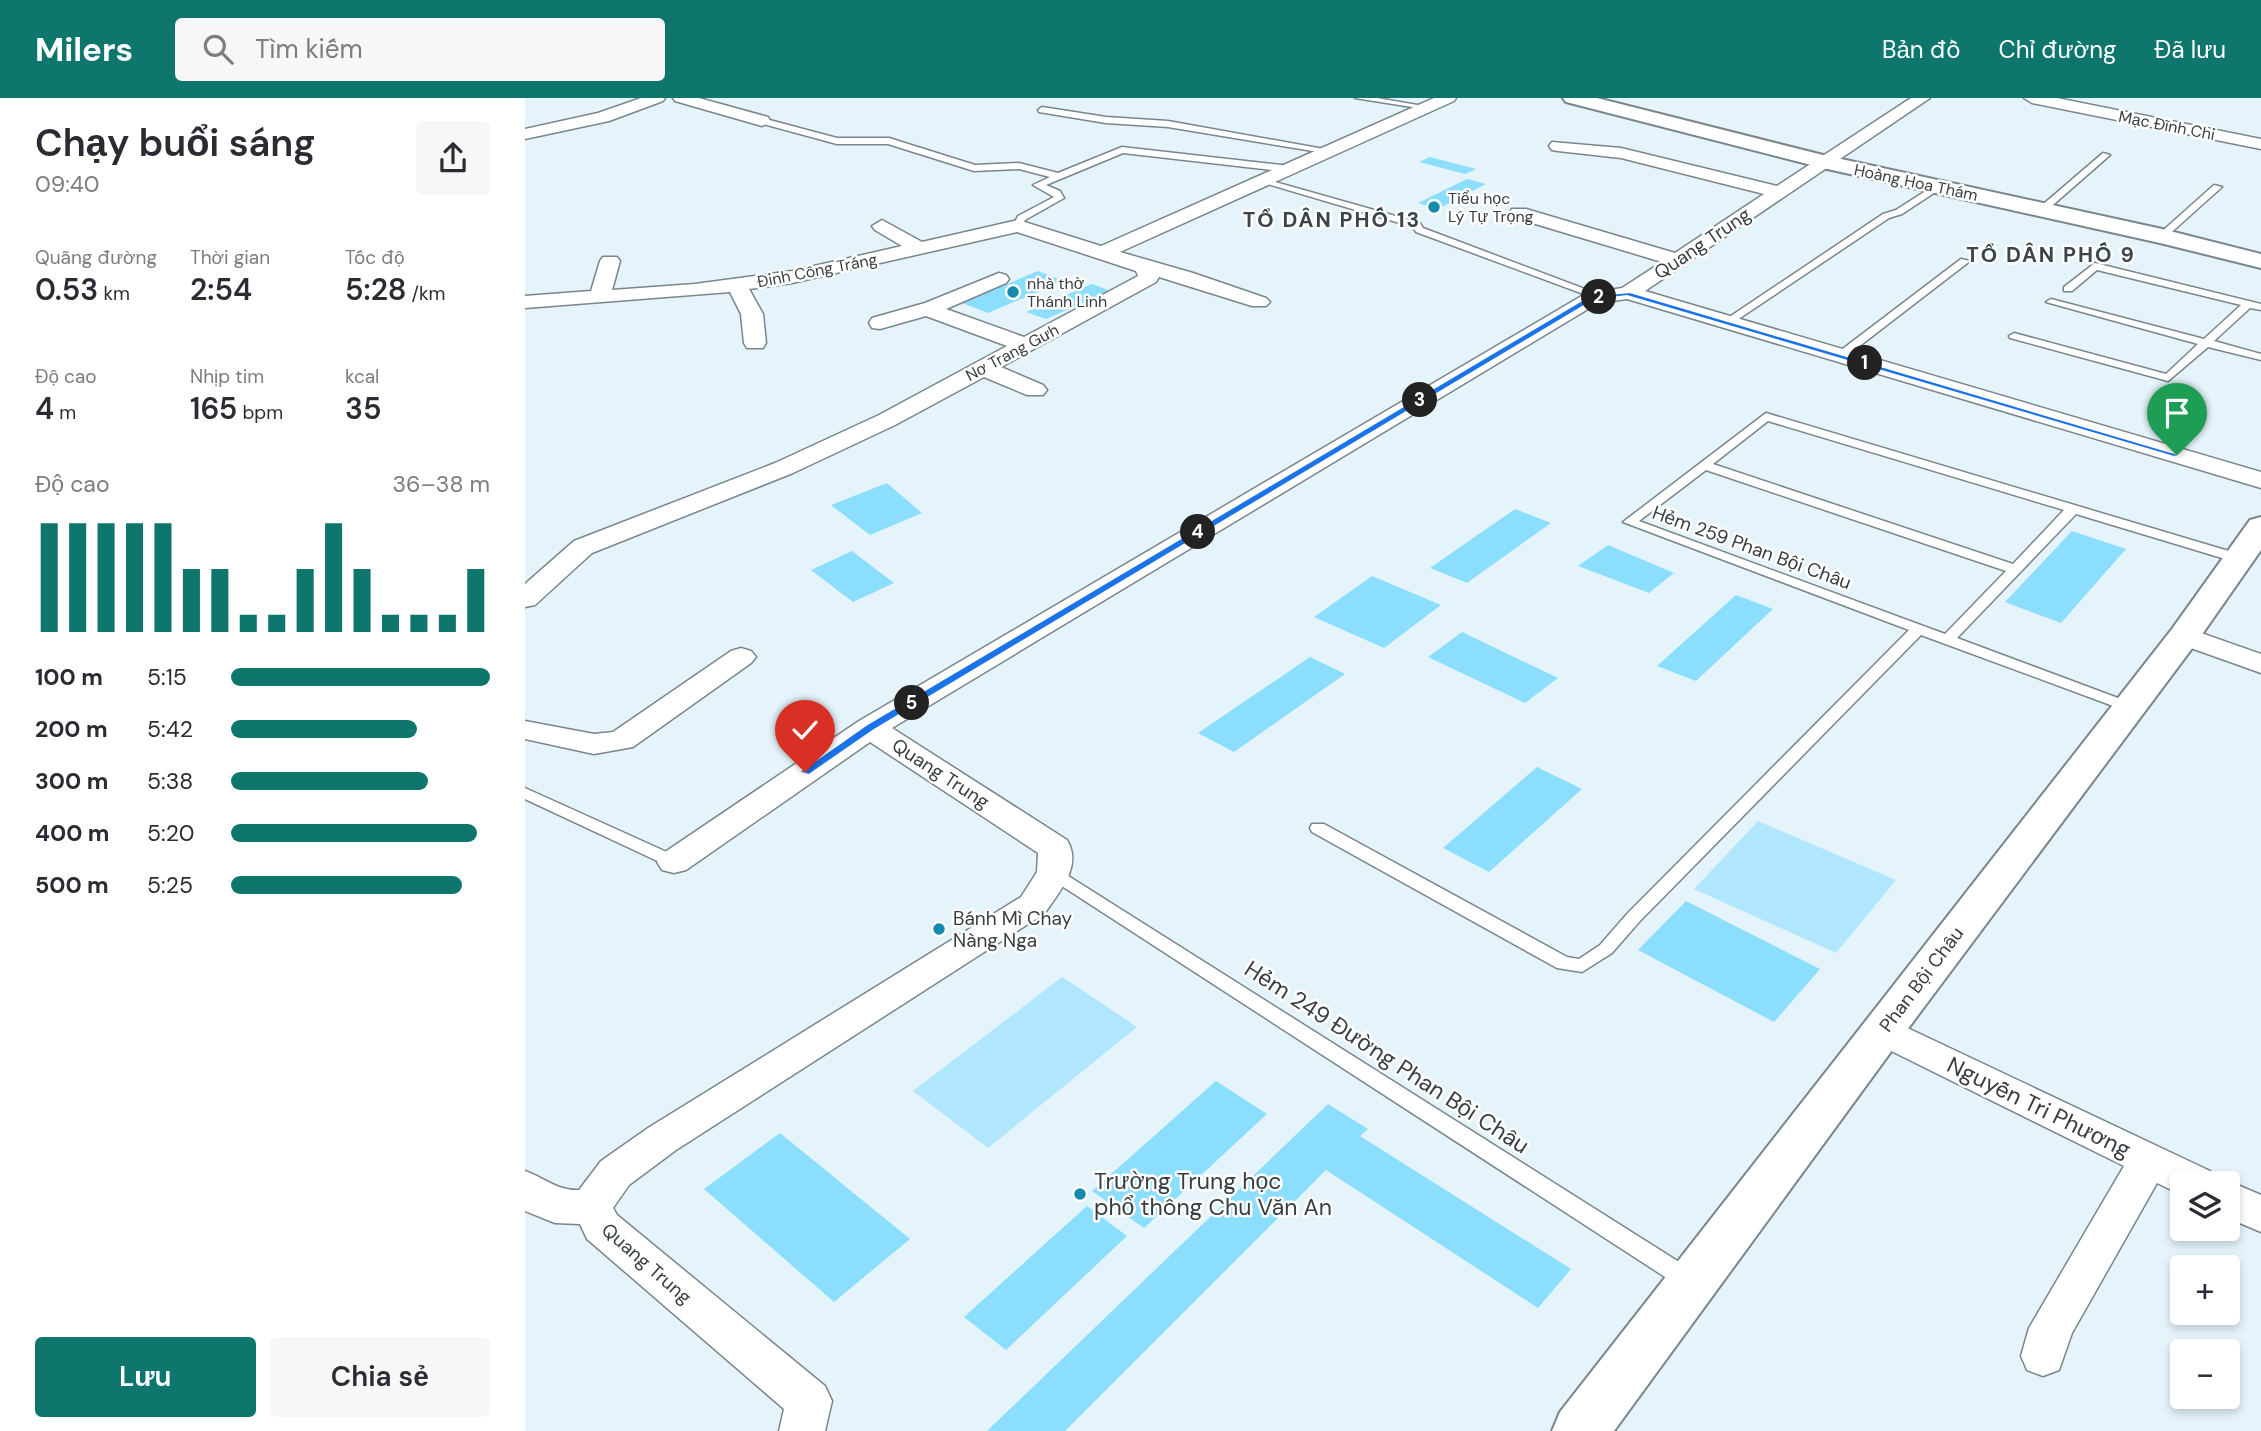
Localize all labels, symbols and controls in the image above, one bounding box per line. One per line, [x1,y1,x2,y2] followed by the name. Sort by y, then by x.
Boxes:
[175,18,665,81] search box
[35,28,133,71] text: Milers
[199,30,237,68] icon: search
[255,32,363,66] text: Tìm kiếm
[1882,34,1960,65] text: Bản đồ
[1998,34,2116,65] text: Chỉ đường
[2154,34,2226,65] text: Đã lưu
[2117,106,2217,145] street label: Mạc Đĩnh Chi
[35,118,316,168] text: Chạy buổi sáng
[416,121,490,195] button: share
[1852,159,1980,206] street label: Hoàng Hoa Thám
[35,169,100,199] text: 09:40
[1448,188,1534,227] place label: Tiểu học Lý Tự Trọng
[1426,199,1442,215] marker: Tiểu học Lý Tự Trọng
[1649,202,1756,285] street label: Quang Trung
[1243,206,1421,234] district label: TỔ DÂN PHỐ 13
[1966,241,2136,269] district label: TỔ DÂN PHỐ 9
[35,245,157,270] text: Quãng đường
[190,245,270,270] text: Thời gian
[345,245,405,270] text: Tốc độ
[755,249,879,292] street label: Đinh Công Tráng
[35,270,98,309] text: 0.53
[190,270,252,309] text: 2:54
[345,270,406,309] text: 5:28
[1027,273,1107,312] place label: nhà thờ Thánh Linh
[1581,280,1617,314] pin: 2
[98,281,130,306] text: km
[406,281,446,306] text: /km
[1005,284,1021,300] marker: nhà thờ Thánh Linh
[1593,284,1604,309] text: 2
[962,319,1063,386] street label: Nơ Trang Gưh
[1847,345,1883,380] pin: 1
[1861,350,1868,375] text: 1
[35,364,97,389] text: Độ cao
[190,364,264,389] text: Nhịp tim
[345,364,379,389] text: kcal
[1403,382,1437,418] pin: 3
[2147,383,2207,455] pin
[1414,387,1425,412] text: 3
[35,389,54,428] text: 4
[190,389,237,428] text: 165
[345,389,382,428] text: 35
[2158,394,2196,432] icon: arrive
[54,400,76,425] text: m
[237,400,283,425] text: bpm
[35,469,110,499] text: Độ cao
[392,469,490,499] text: 36–38 m
[1649,500,1855,595] street label: Hẻm 259 Phan Bội Châu
[1181,514,1215,550] pin: 4
[1191,519,1204,544] text: 4
[35,662,103,692] text: 100 m
[147,662,187,692] text: 5:15
[895,686,929,720] pin: 5
[906,690,917,715] text: 5
[775,700,835,772] pin
[786,711,824,749] icon: check
[35,714,108,744] text: 200 m
[147,714,193,744] text: 5:42
[887,733,995,814] street label: Quang Trung
[35,766,108,796] text: 300 m
[147,766,193,796] text: 5:38
[35,818,109,848] text: 400 m
[147,818,194,848] text: 5:20
[35,870,109,900] text: 500 m
[147,870,193,900] text: 5:25
[953,906,1073,953] place label: Bánh Mì Chay Nàng Nga
[931,921,947,937] marker: Bánh Mì Chay Nàng Nga
[1874,922,1969,1037] street label: Phan Bội Châu
[1239,954,1535,1160] street label: Hẻm 249 Đường Phan Bội Châu
[1942,1049,2136,1165] street label: Nguyễn Tri Phương
[1094,1166,1332,1222] place label: Trường Trung học phổ thông Chu Văn An
[2170,1171,2240,1409] map controls
[2170,1171,2240,1241] button: layers
[1072,1186,1088,1202] marker: Trường Trung học phổ thông Chu Văn An
[596,1217,697,1310] street label: Quang Trung
[2170,1255,2240,1325] button: +
[35,1337,256,1417] button: Lưu
[270,1337,490,1417] button: Chia sẻ
[2170,1339,2240,1409] button: −

